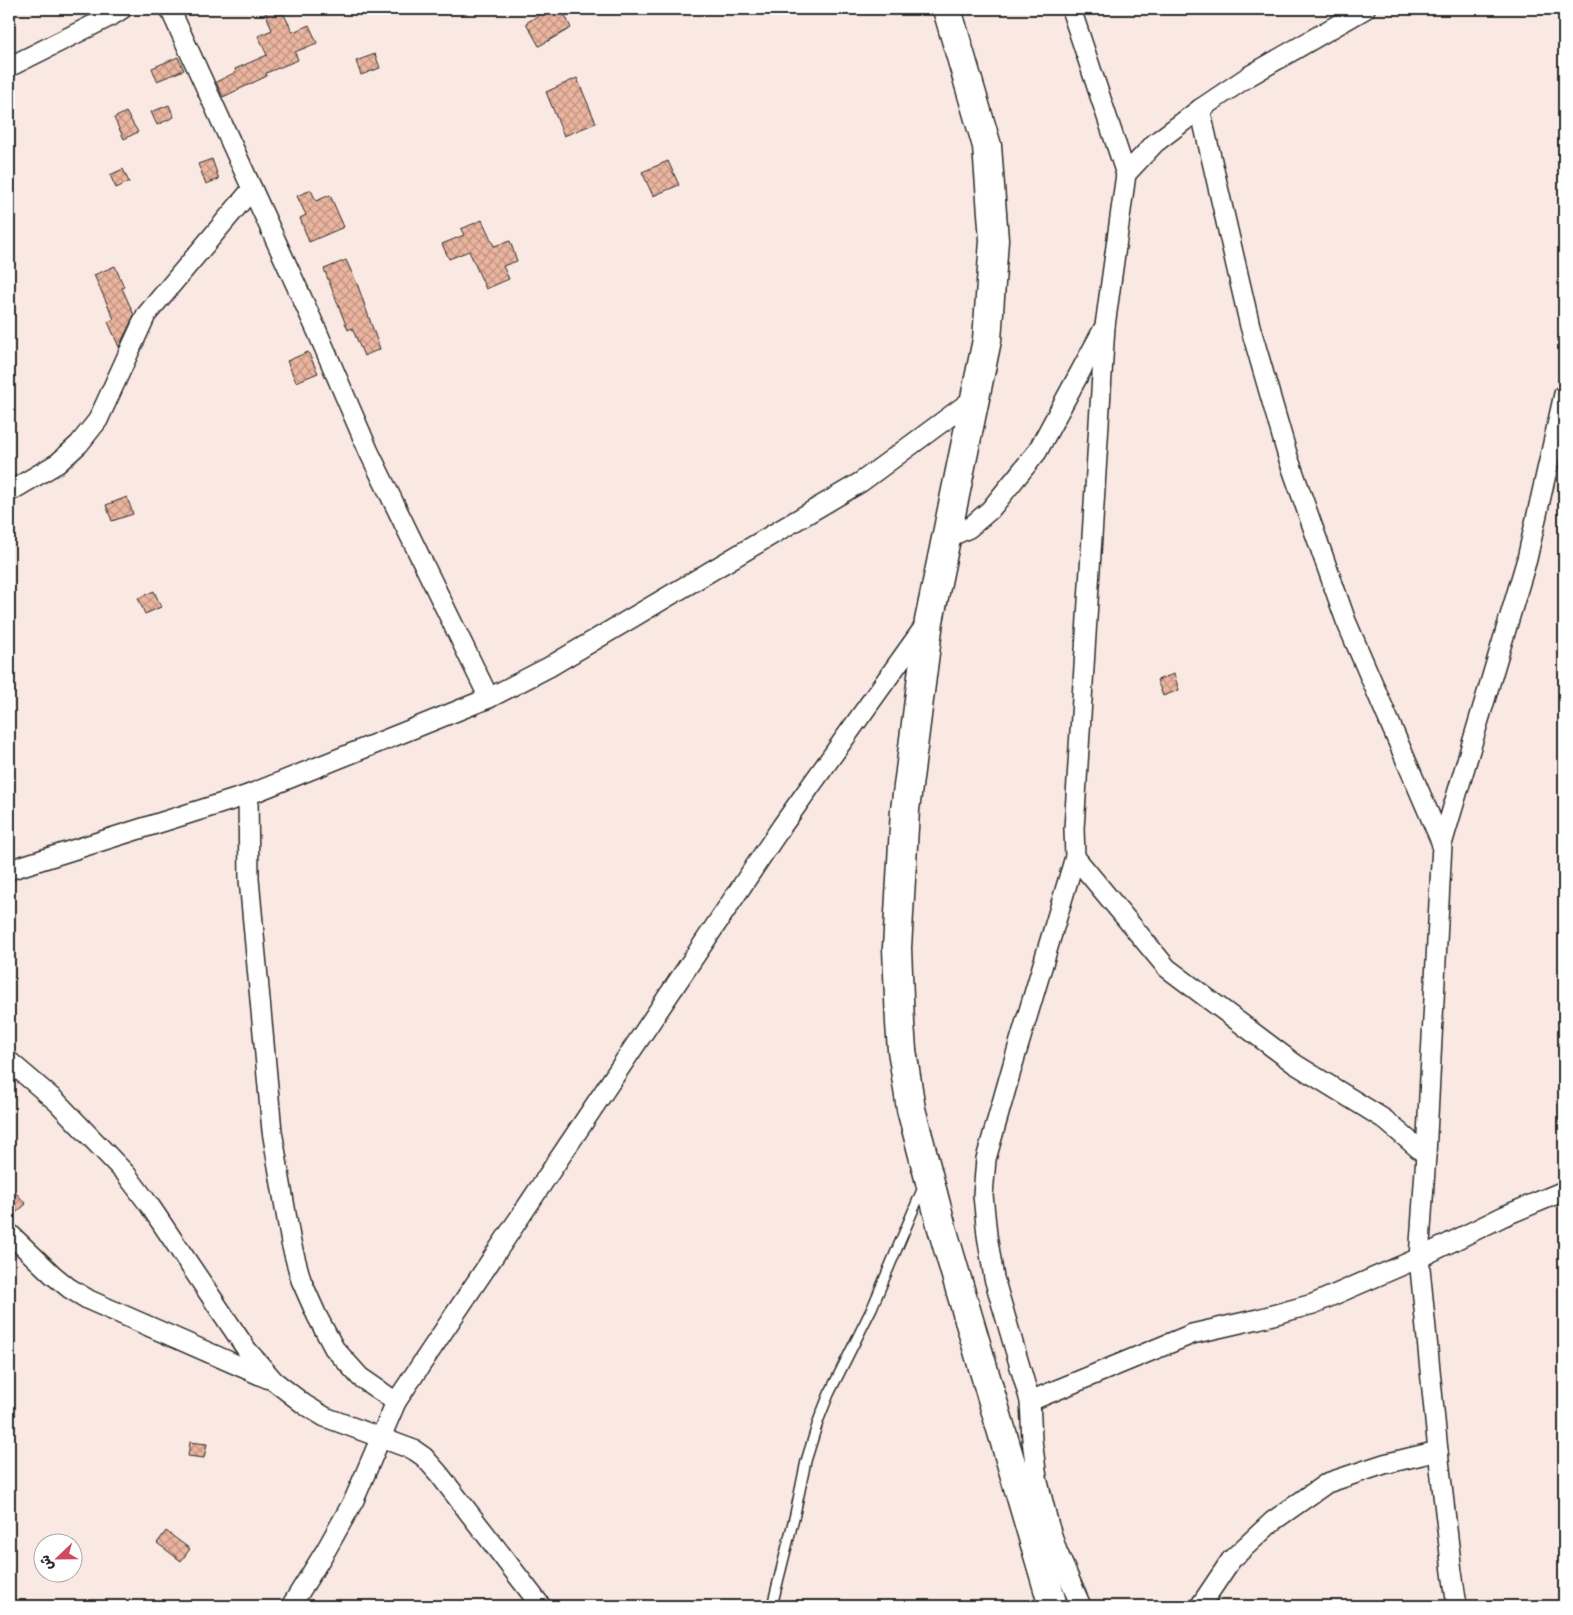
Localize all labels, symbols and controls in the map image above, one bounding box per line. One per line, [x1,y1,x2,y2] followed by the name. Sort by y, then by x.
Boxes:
[32,1532,82,1582] north arrow
[37,1552,59,1572] text: ش

